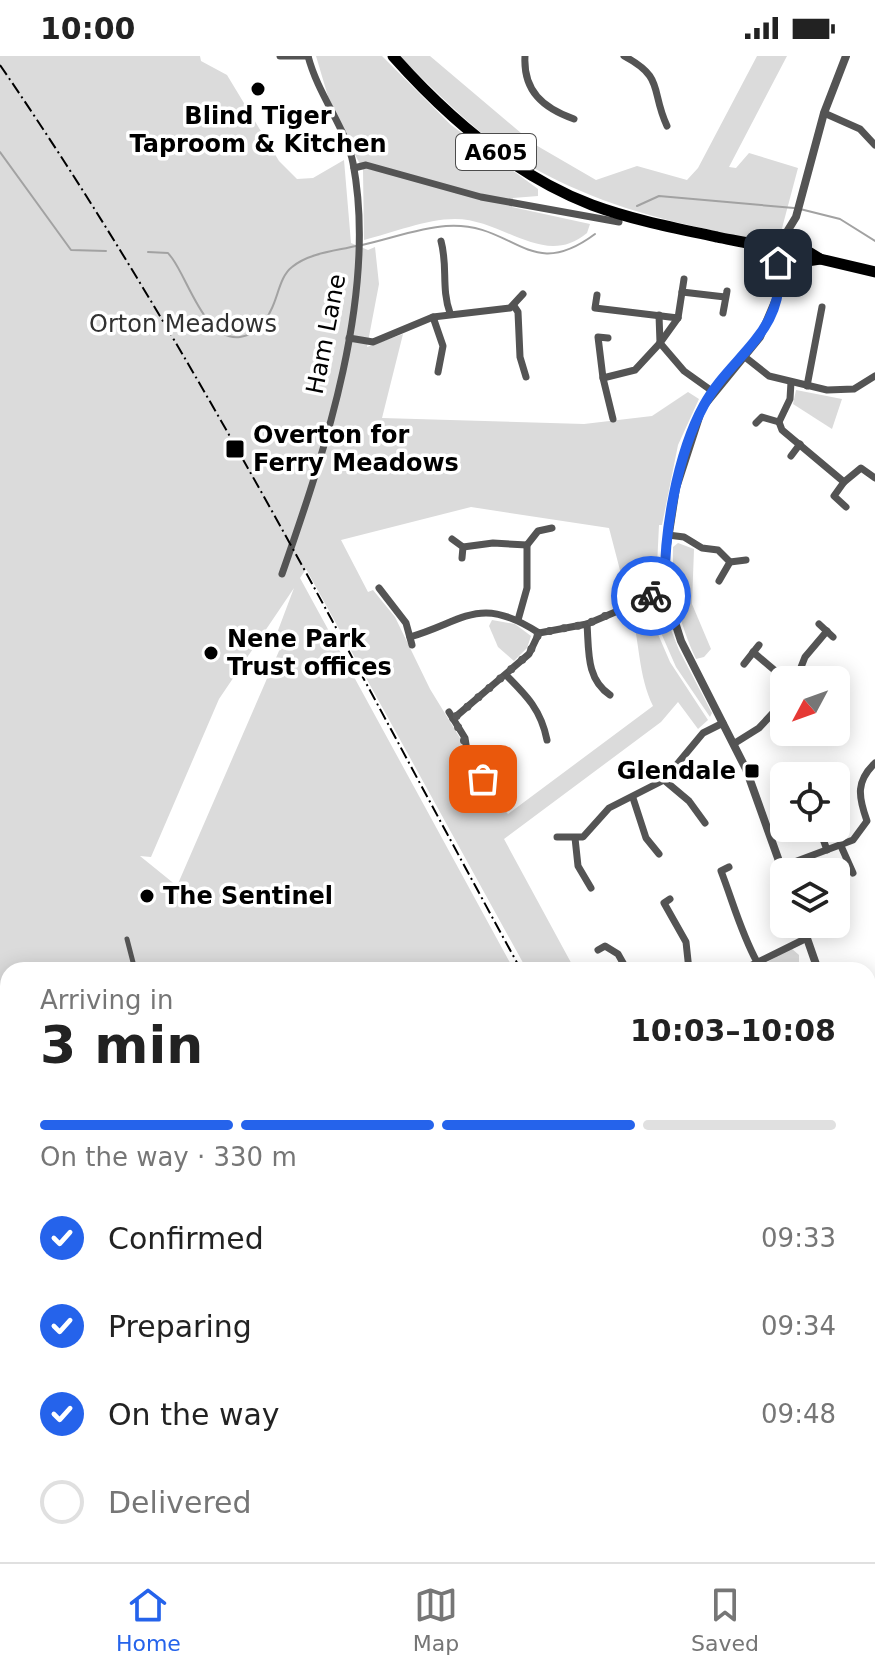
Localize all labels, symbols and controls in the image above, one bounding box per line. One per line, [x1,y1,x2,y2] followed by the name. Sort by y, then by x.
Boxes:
[40,11,136,46] text: 10:00
[249,80,267,98] marker: Blind Tiger Taproom & Kitchen
[129,102,387,158] place label: Blind Tiger Taproom & Kitchen
[456,134,536,170] road number: A605
[744,229,812,297] pin
[756,241,800,285] icon: home
[301,272,351,396] street label: Ham Lane
[89,310,277,338] park label: Orton Meadows
[253,421,459,477] place label: Overton for Ferry Meadows
[224,438,246,460] marker: Overton for Ferry Meadows
[611,556,691,636] courier
[629,574,673,618] icon: bike
[227,625,392,681] place label: Nene Park Trust offices
[202,644,220,662] marker: Nene Park Trust offices
[770,666,850,746] north arrow
[770,666,850,938] map controls
[449,745,517,813] pin
[461,757,505,801] icon: bag
[617,757,736,785] place label: Glendale
[743,762,761,780] marker: Glendale
[770,762,850,842] button: locate
[770,858,850,938] button: layers
[163,882,333,910] place label: The Sentinel
[138,887,156,905] marker: The Sentinel
[40,985,174,1015] text: Arriving in
[630,1013,836,1048] text: 10:03–10:08
[40,1015,203,1075] text: 3 min
[40,1142,297,1172] text: On the way · 330 m
[40,1216,84,1260] icon: check
[108,1221,264,1256] text: Confirmed
[761,1223,836,1253] text: 09:33
[40,1304,84,1348] icon: check
[108,1309,252,1344] text: Preparing
[761,1311,836,1341] text: 09:34
[40,1392,84,1436] icon: check
[108,1397,280,1432] text: On the way
[761,1399,836,1429] text: 09:48
[108,1485,252,1520] text: Delivered
[116,1583,181,1656] tab: Home
[413,1583,459,1656] tab: Map
[691,1583,759,1656] tab: Saved

